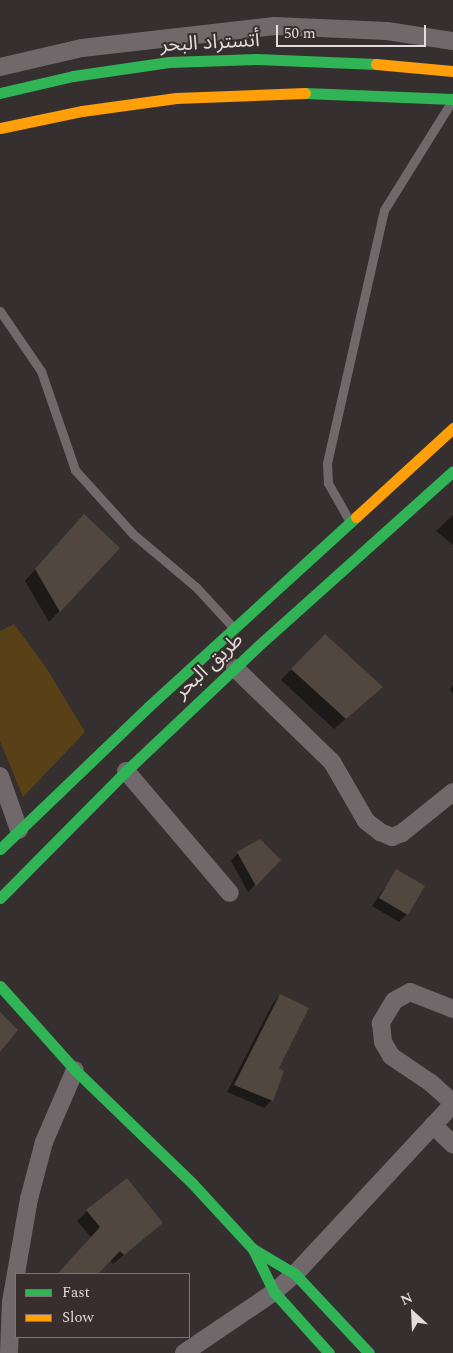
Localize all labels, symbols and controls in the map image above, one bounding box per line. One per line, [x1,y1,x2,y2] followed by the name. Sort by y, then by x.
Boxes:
[278,15,428,47] scale bar
[284,22,316,45] text: 50 m
[160,28,260,58] street label: أتستراد البحر
[170,628,248,704] street label: طريق البحر
[15,1273,190,1338] legend
[62,1281,90,1304] text: Fast
[397,1287,416,1311] text: N
[388,1288,438,1338] north arrow
[62,1306,94,1329] text: Slow

